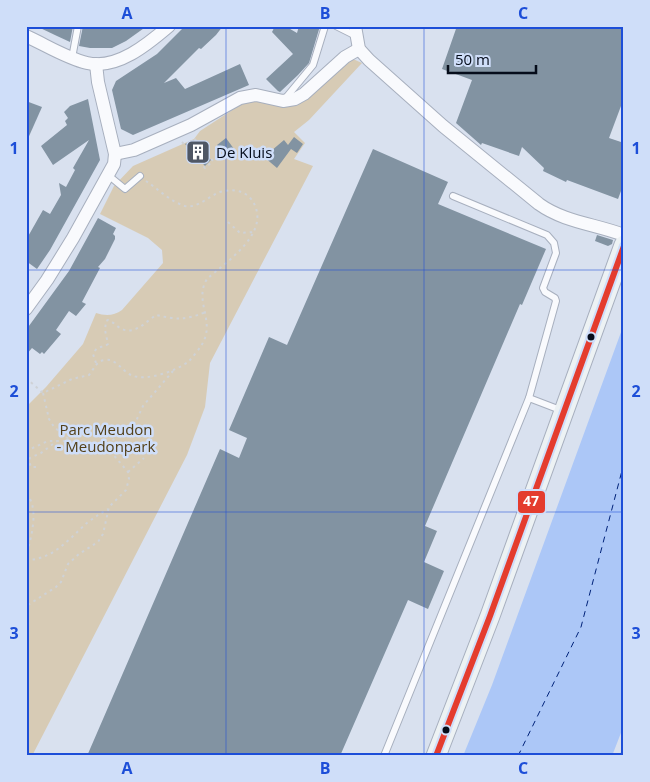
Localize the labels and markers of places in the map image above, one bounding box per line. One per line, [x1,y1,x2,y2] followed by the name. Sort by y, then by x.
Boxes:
[185,139,211,165] building icon: De Kluis
[216,142,272,162] place label: De Kluis
[586,332,596,342] unlabelled marker
[441,725,451,735] unlabelled marker

